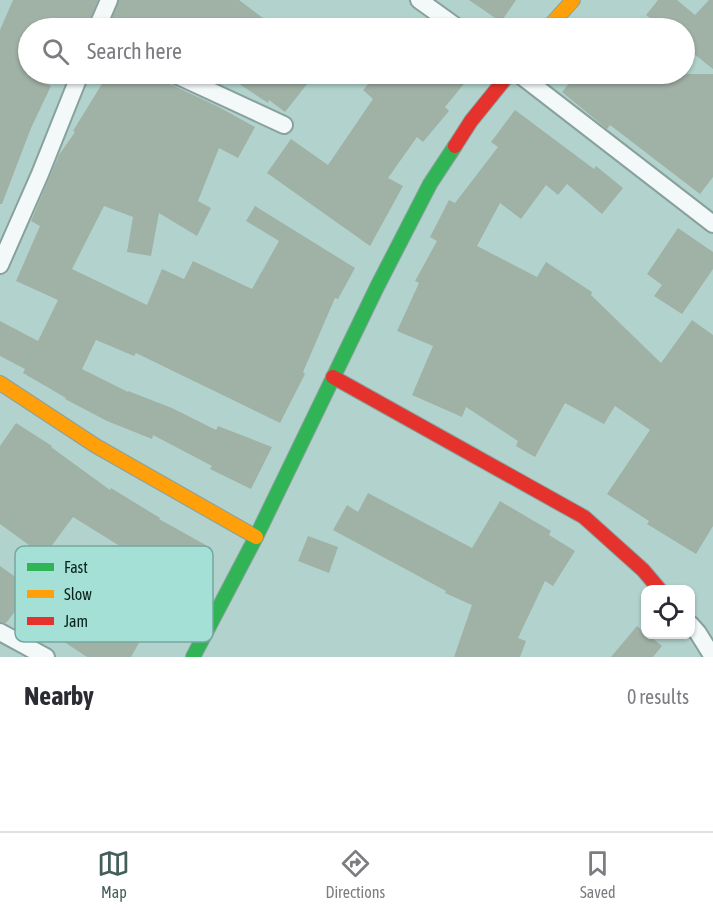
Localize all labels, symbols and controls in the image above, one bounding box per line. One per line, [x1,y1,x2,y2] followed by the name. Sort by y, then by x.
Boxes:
[18,18,695,84] search box
[39,35,72,68] icon: search
[87,38,182,64] text: Search here
[15,546,213,642] legend
[64,558,88,576] text: Fast
[64,585,92,603] text: Slow
[641,585,695,639] map controls
[641,585,695,639] button: locate
[64,612,88,630] text: Jam
[24,681,94,711] text: Nearby
[627,685,689,708] text: 0 results
[97,847,130,901] tab: Map
[325,847,385,901] tab: Directions
[580,847,615,901] tab: Saved

